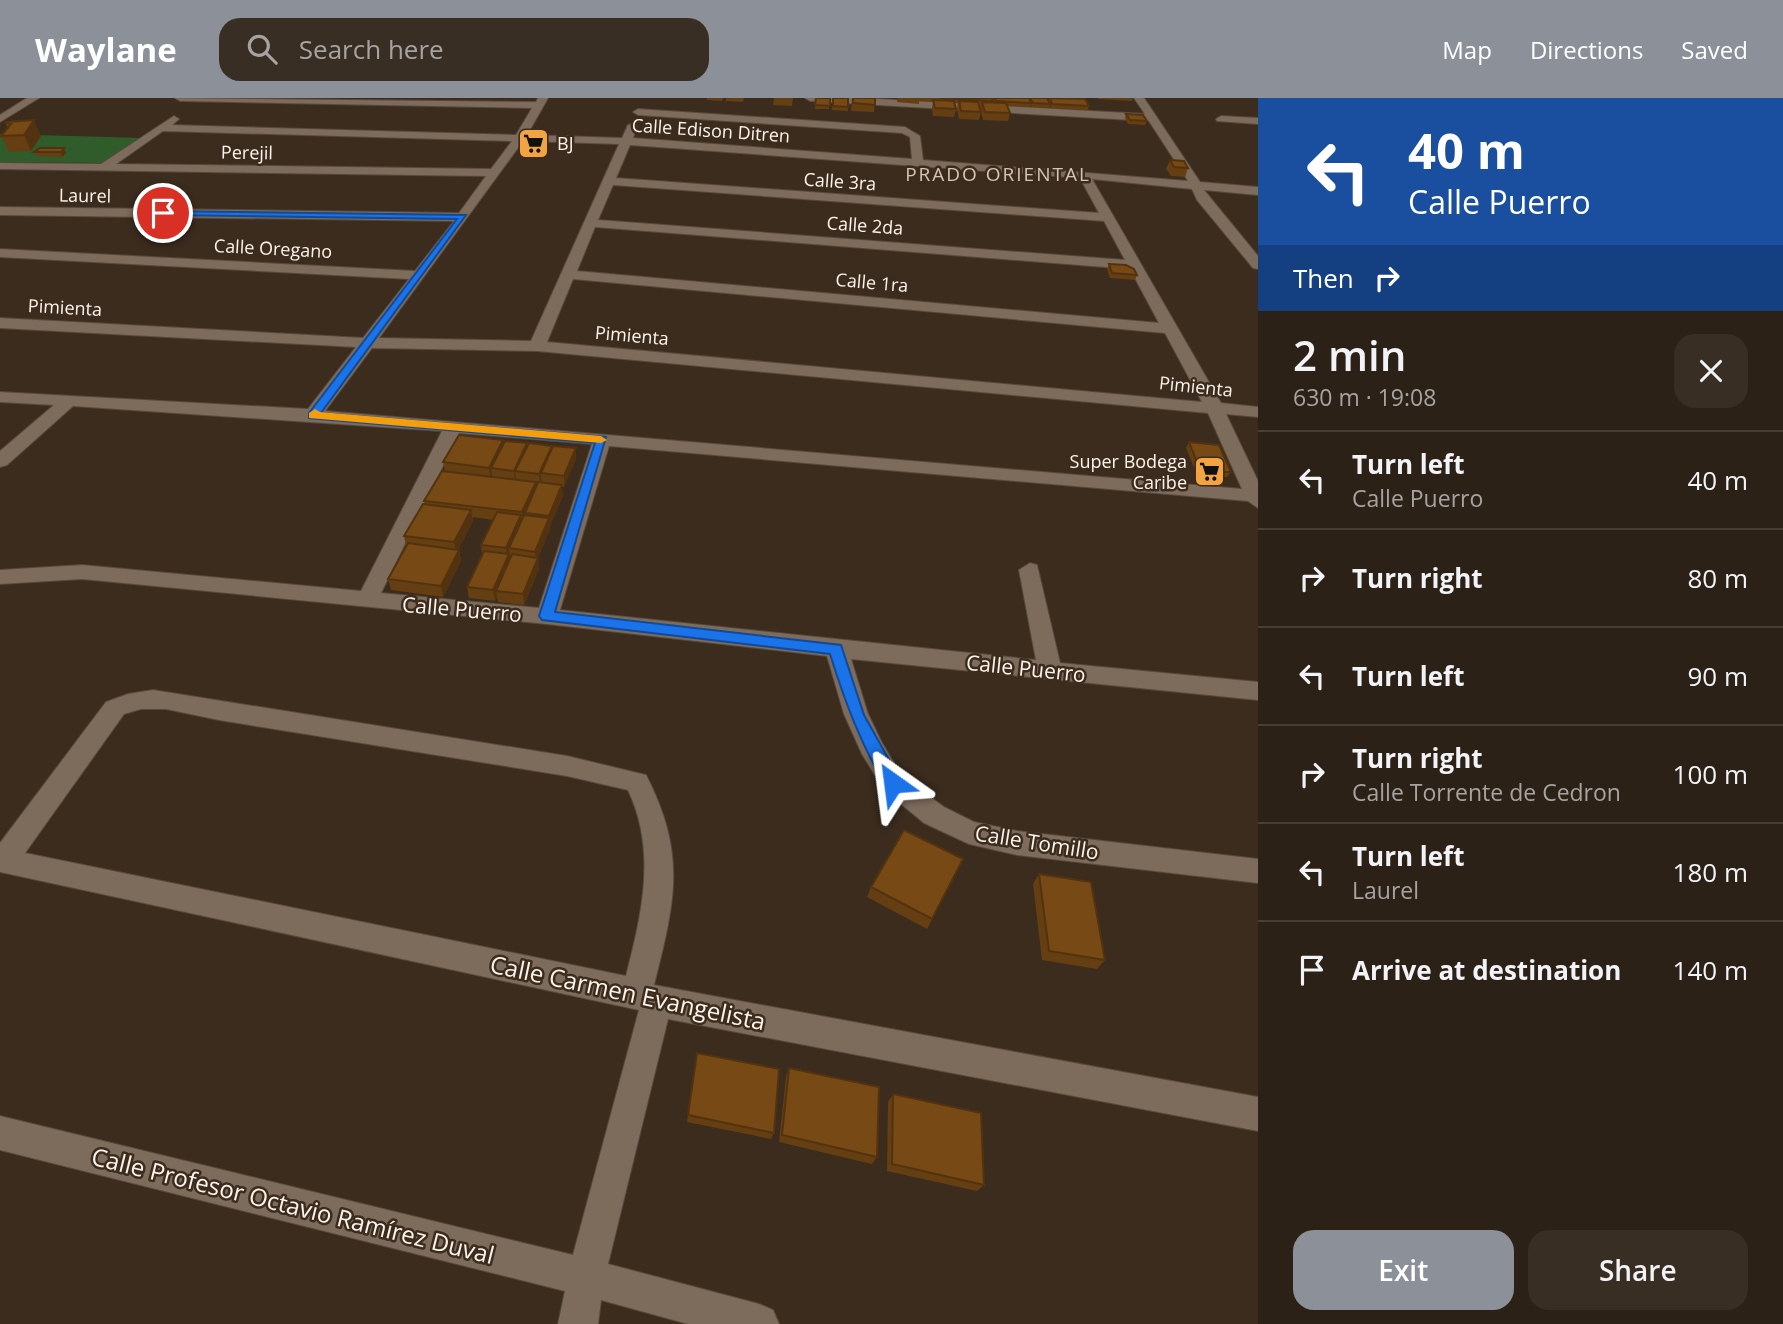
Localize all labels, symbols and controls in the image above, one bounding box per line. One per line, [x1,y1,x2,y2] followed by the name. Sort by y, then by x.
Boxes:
[219,18,709,81] search box
[35,27,177,72] text: Waylane
[243,30,281,68] icon: search
[299,31,444,67] text: Search here
[1442,33,1492,66] text: Map
[1530,33,1643,66] text: Directions
[1681,33,1748,66] text: Saved
[631,113,791,147] street label: Calle Edison Ditren
[1408,117,1525,183] text: 40 m
[517,126,551,160] supermarket icon: BJ
[1293,126,1384,217] icon: left
[557,131,573,155] place label: BJ
[221,140,273,164] street label: Perejil
[905,161,1091,187] district label: PRADO ORIENTAL
[803,166,877,196] street label: Calle 3ra
[1408,180,1591,223] text: Calle Puerro
[59,183,111,207] street label: Laurel
[133,183,193,243] pin
[144,194,182,232] icon: arrive
[826,210,904,240] street label: Calle 2da
[213,233,333,263] street label: Calle Oregano
[1368,259,1406,297] icon: right
[1293,260,1354,296] text: Then
[835,267,909,297] street label: Calle 1ra
[27,293,103,321] street label: Pimienta
[594,320,670,350] street label: Pimienta
[1293,326,1406,383] text: 2 min
[1674,334,1748,408] button: close
[1158,370,1234,402] street label: Pimienta
[1293,381,1436,413] text: 630 m · 19:08
[1352,446,1464,482] text: Turn left
[1070,449,1187,494] place label: Super Bodega Caribe
[1193,454,1227,488] supermarket icon: Super Bodega Caribe
[1293,461,1331,499] icon: left
[1687,462,1748,498] text: 40 m
[1352,482,1483,514] text: Calle Puerro
[1293,559,1331,597] icon: right
[1352,560,1483,596] text: Turn right
[1687,560,1748,596] text: 80 m
[401,590,523,628] street label: Calle Puerro
[965,648,1087,688] street label: Calle Puerro
[1293,657,1331,695] icon: left
[1352,658,1464,694] text: Turn left
[1687,658,1748,694] text: 90 m
[1352,740,1483,776] text: Turn right
[856,746,930,820] position arrow
[1293,755,1331,793] icon: right
[1673,756,1748,792] text: 100 m
[1352,776,1621,808] text: Calle Torrente de Cedron
[973,818,1101,866] street label: Calle Tomillo
[1352,838,1464,874] text: Turn left
[1293,853,1331,891] icon: left
[1673,854,1748,890] text: 180 m
[1352,874,1419,906] text: Laurel
[487,947,769,1037] street label: Calle Carmen Evangelista
[1293,951,1331,989] icon: arrive
[1352,952,1621,988] text: Arrive at destination
[1673,952,1748,988] text: 140 m
[88,1139,498,1271] street label: Calle Profesor Octavio Ramírez Duval
[1293,1230,1514,1310] button: Exit
[1528,1230,1748,1310] button: Share

